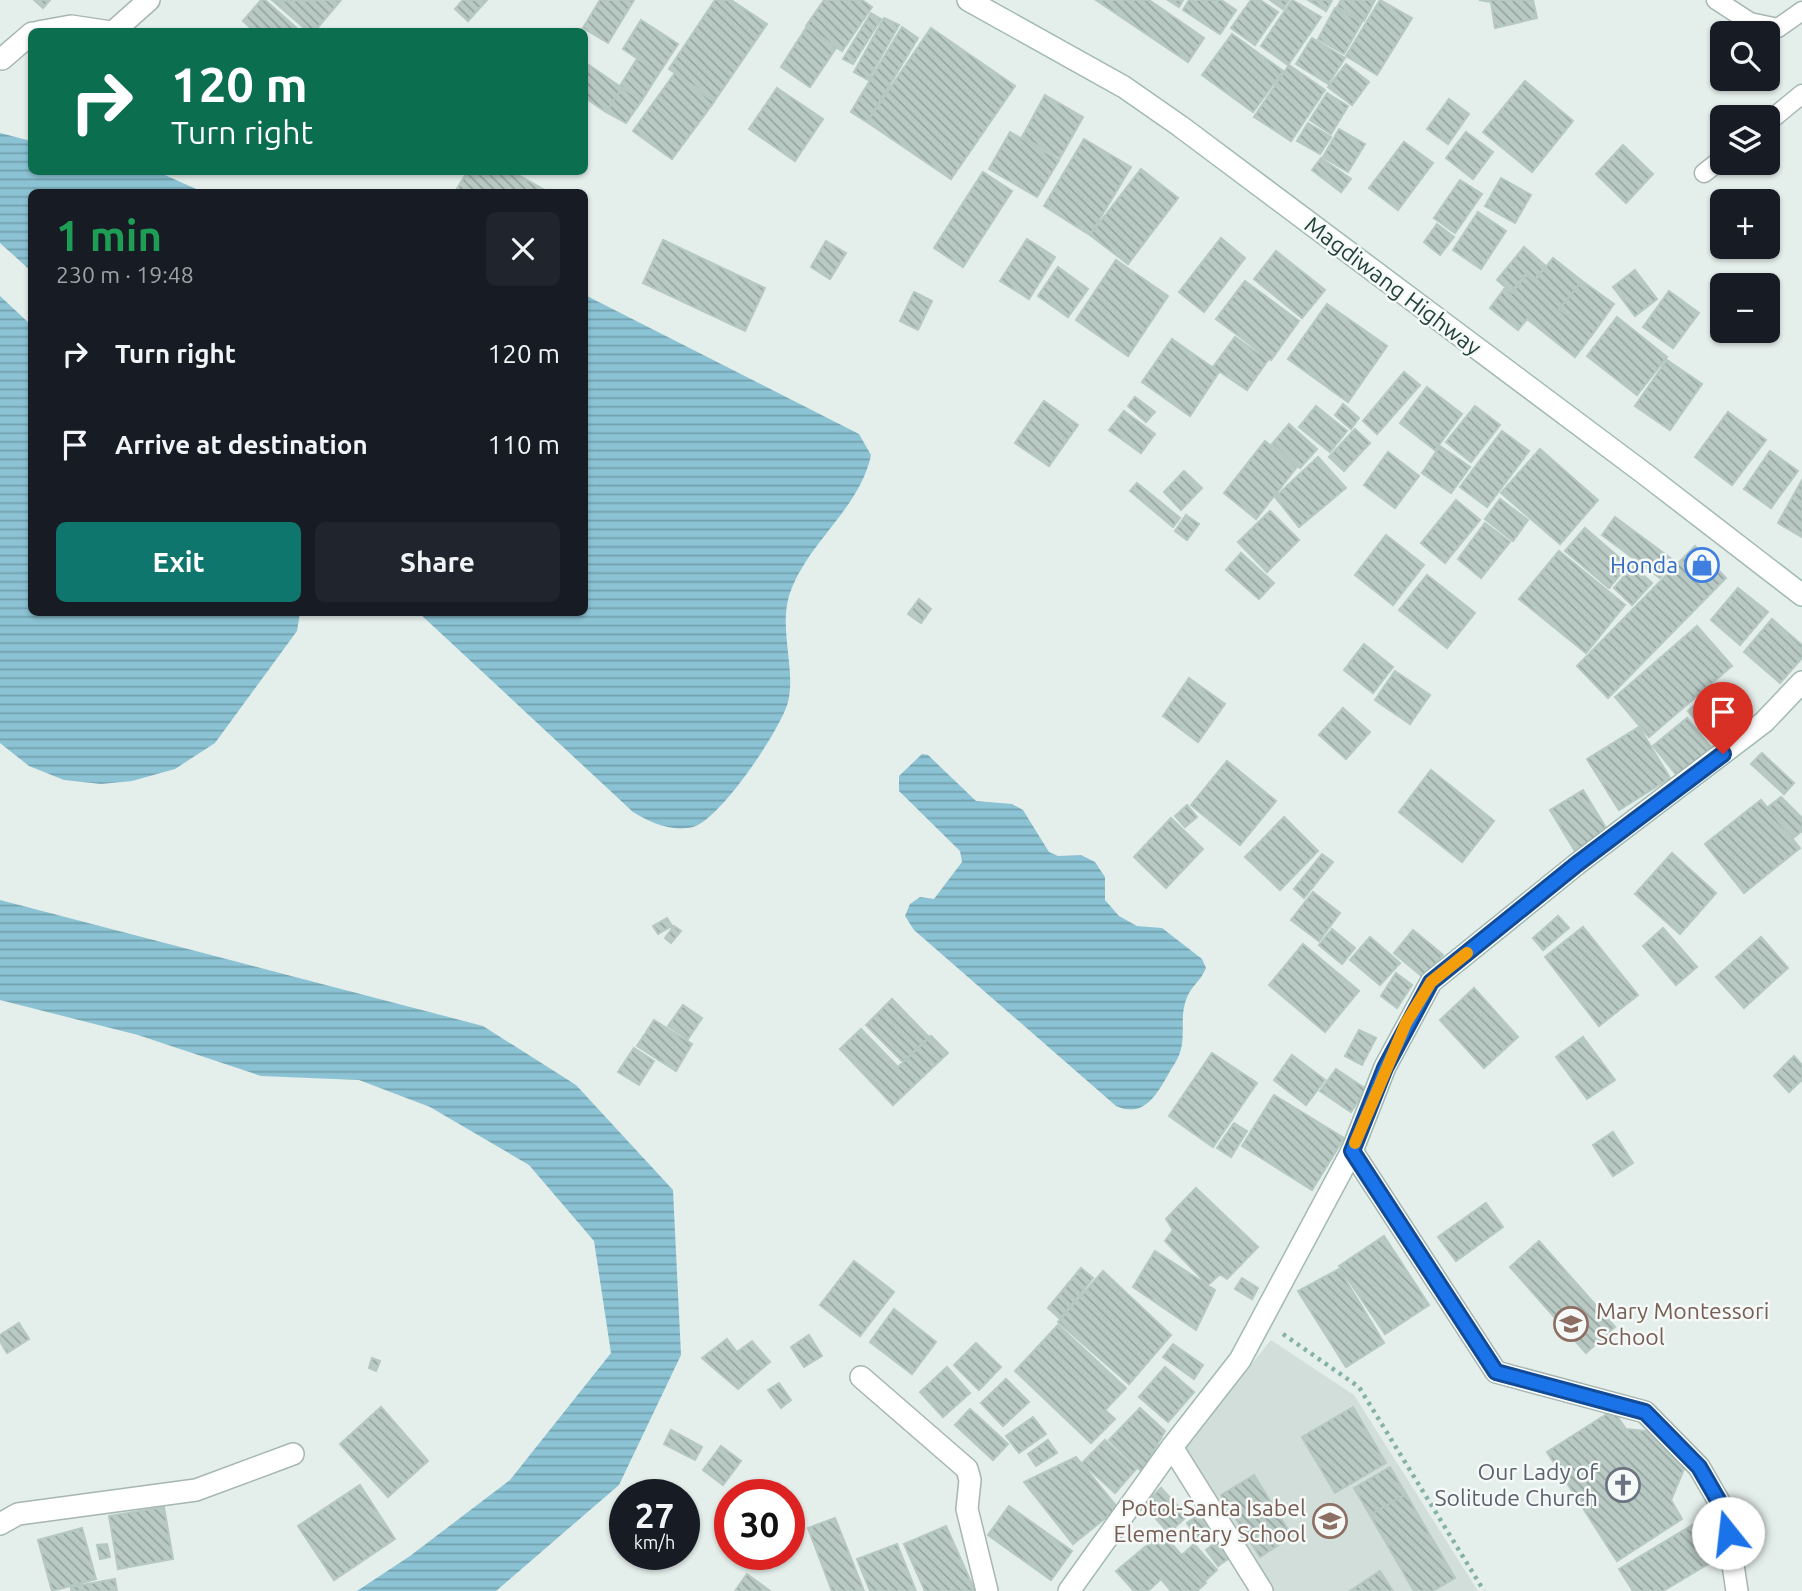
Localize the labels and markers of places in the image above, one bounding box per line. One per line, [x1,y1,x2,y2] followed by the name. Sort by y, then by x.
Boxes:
[1683,546,1721,584] shop icon: Honda
[1610,552,1678,577] place label: Honda
[1693,682,1753,754] pin
[1596,1298,1769,1349] place label: Mary Montessori School
[1552,1305,1590,1343] school or university icon: Mary Montessori School
[1434,1459,1598,1510] place label: Our Lady of Solitude Church
[1604,1466,1642,1504] church icon: Our Lady of Solitude Church
[1113,1495,1306,1546] place label: Potol-Santa Isabel Elementary School
[1311,1502,1349,1540] school or university icon: Potol-Santa Isabel Elementary School

